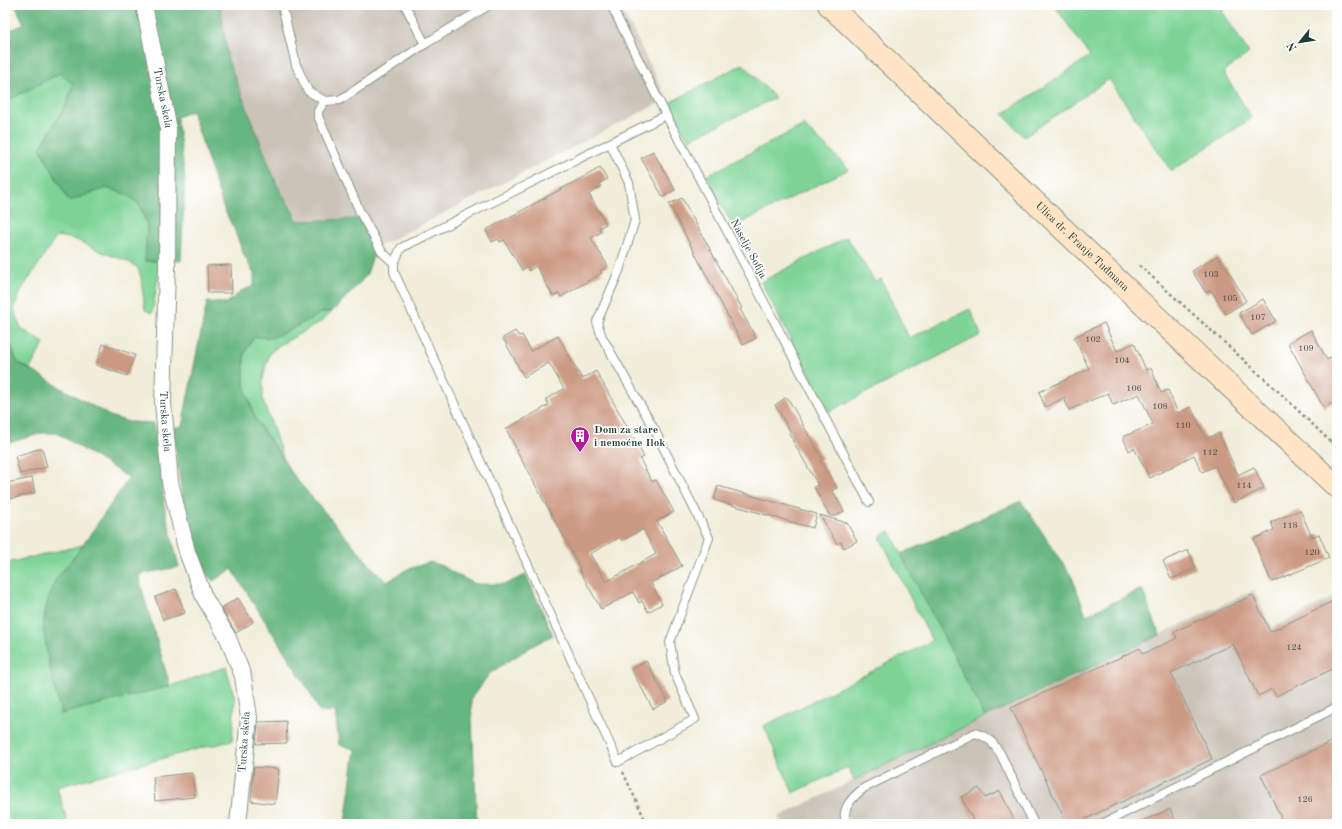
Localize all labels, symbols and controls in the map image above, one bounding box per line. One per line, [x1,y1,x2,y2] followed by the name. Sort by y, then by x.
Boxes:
[1280,22,1320,62] north arrow
[1285,39,1300,53] text: N
[151,67,174,129] street label: Turska skela
[1033,200,1131,294] street label: Ulica dr. Franje Tuđmana
[728,218,768,281] street label: Naselje Sofija
[1203,270,1219,279] house number: 103
[1222,294,1238,303] house number: 105
[1250,313,1266,322] house number: 107
[1085,335,1101,344] house number: 102
[1298,344,1314,353] house number: 109
[1114,356,1130,365] house number: 104
[1126,384,1142,393] house number: 106
[157,391,173,453] street label: Turska skela
[1152,402,1168,411] house number: 108
[1175,421,1191,430] house number: 110
[569,425,591,453] building icon: Dom za stare i nemoćne Ilok
[594,425,665,449] place label: Dom za stare i nemoćne Ilok
[1202,448,1218,457] house number: 112
[1236,481,1252,490] house number: 114
[1282,521,1298,530] house number: 118
[1304,548,1320,557] house number: 120
[1286,643,1302,652] house number: 124
[237,711,253,773] street label: Turska skela
[1297,795,1313,804] house number: 126

